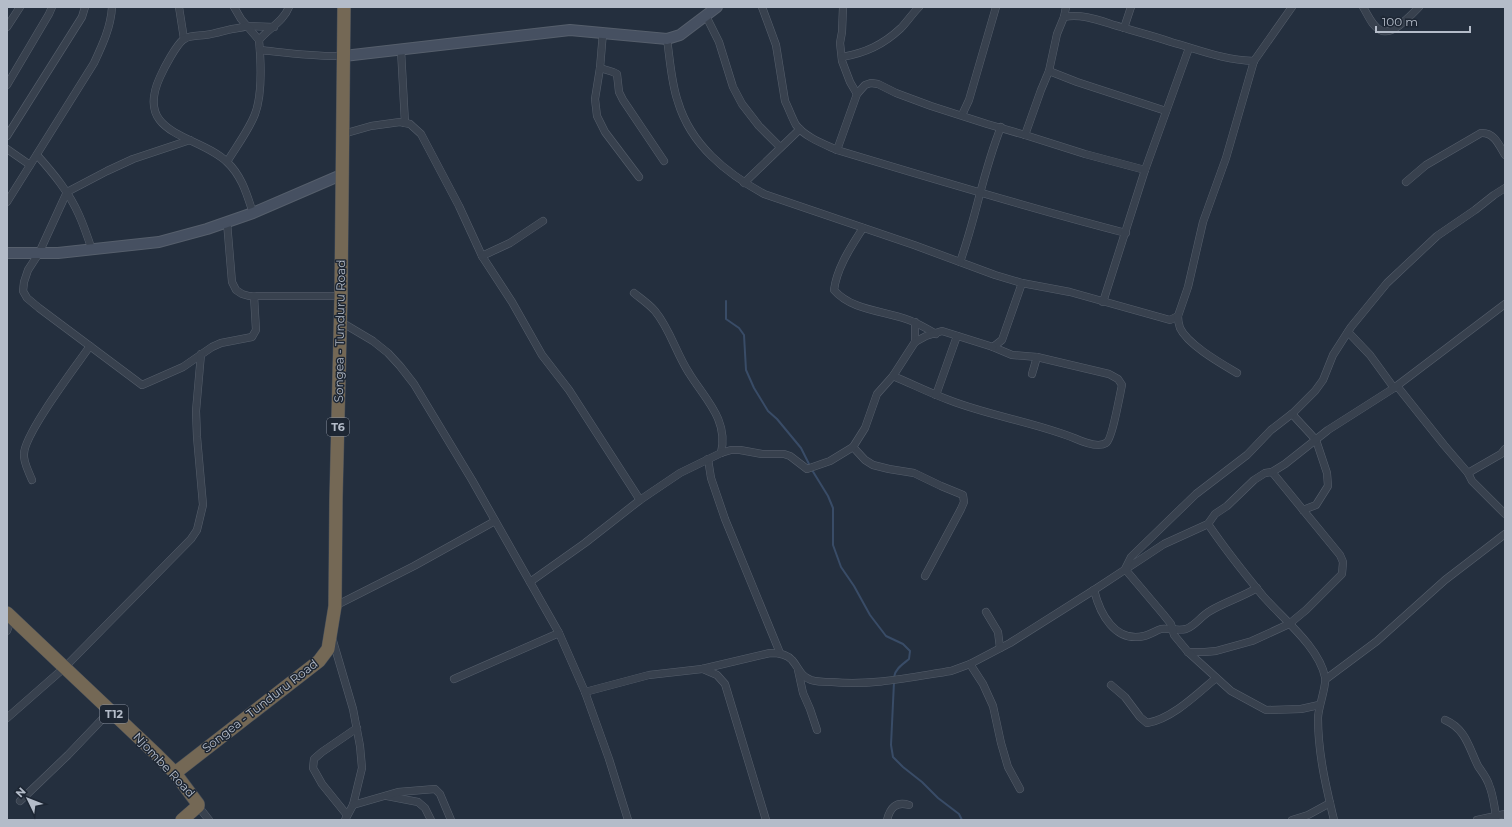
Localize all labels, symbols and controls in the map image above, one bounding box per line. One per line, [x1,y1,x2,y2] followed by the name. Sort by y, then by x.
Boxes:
[1376,8,1470,34] scale bar
[1382,14,1418,29] text: 100 m
[331,259,348,402] street label: Songea - Tunduru Road
[327,418,349,436] road number: T6
[199,656,321,755] street label: Songea - Tunduru Road
[100,705,128,723] road number: T12
[130,729,198,800] street label: Njombe Road
[8,779,48,819] north arrow
[13,784,29,800] text: N

